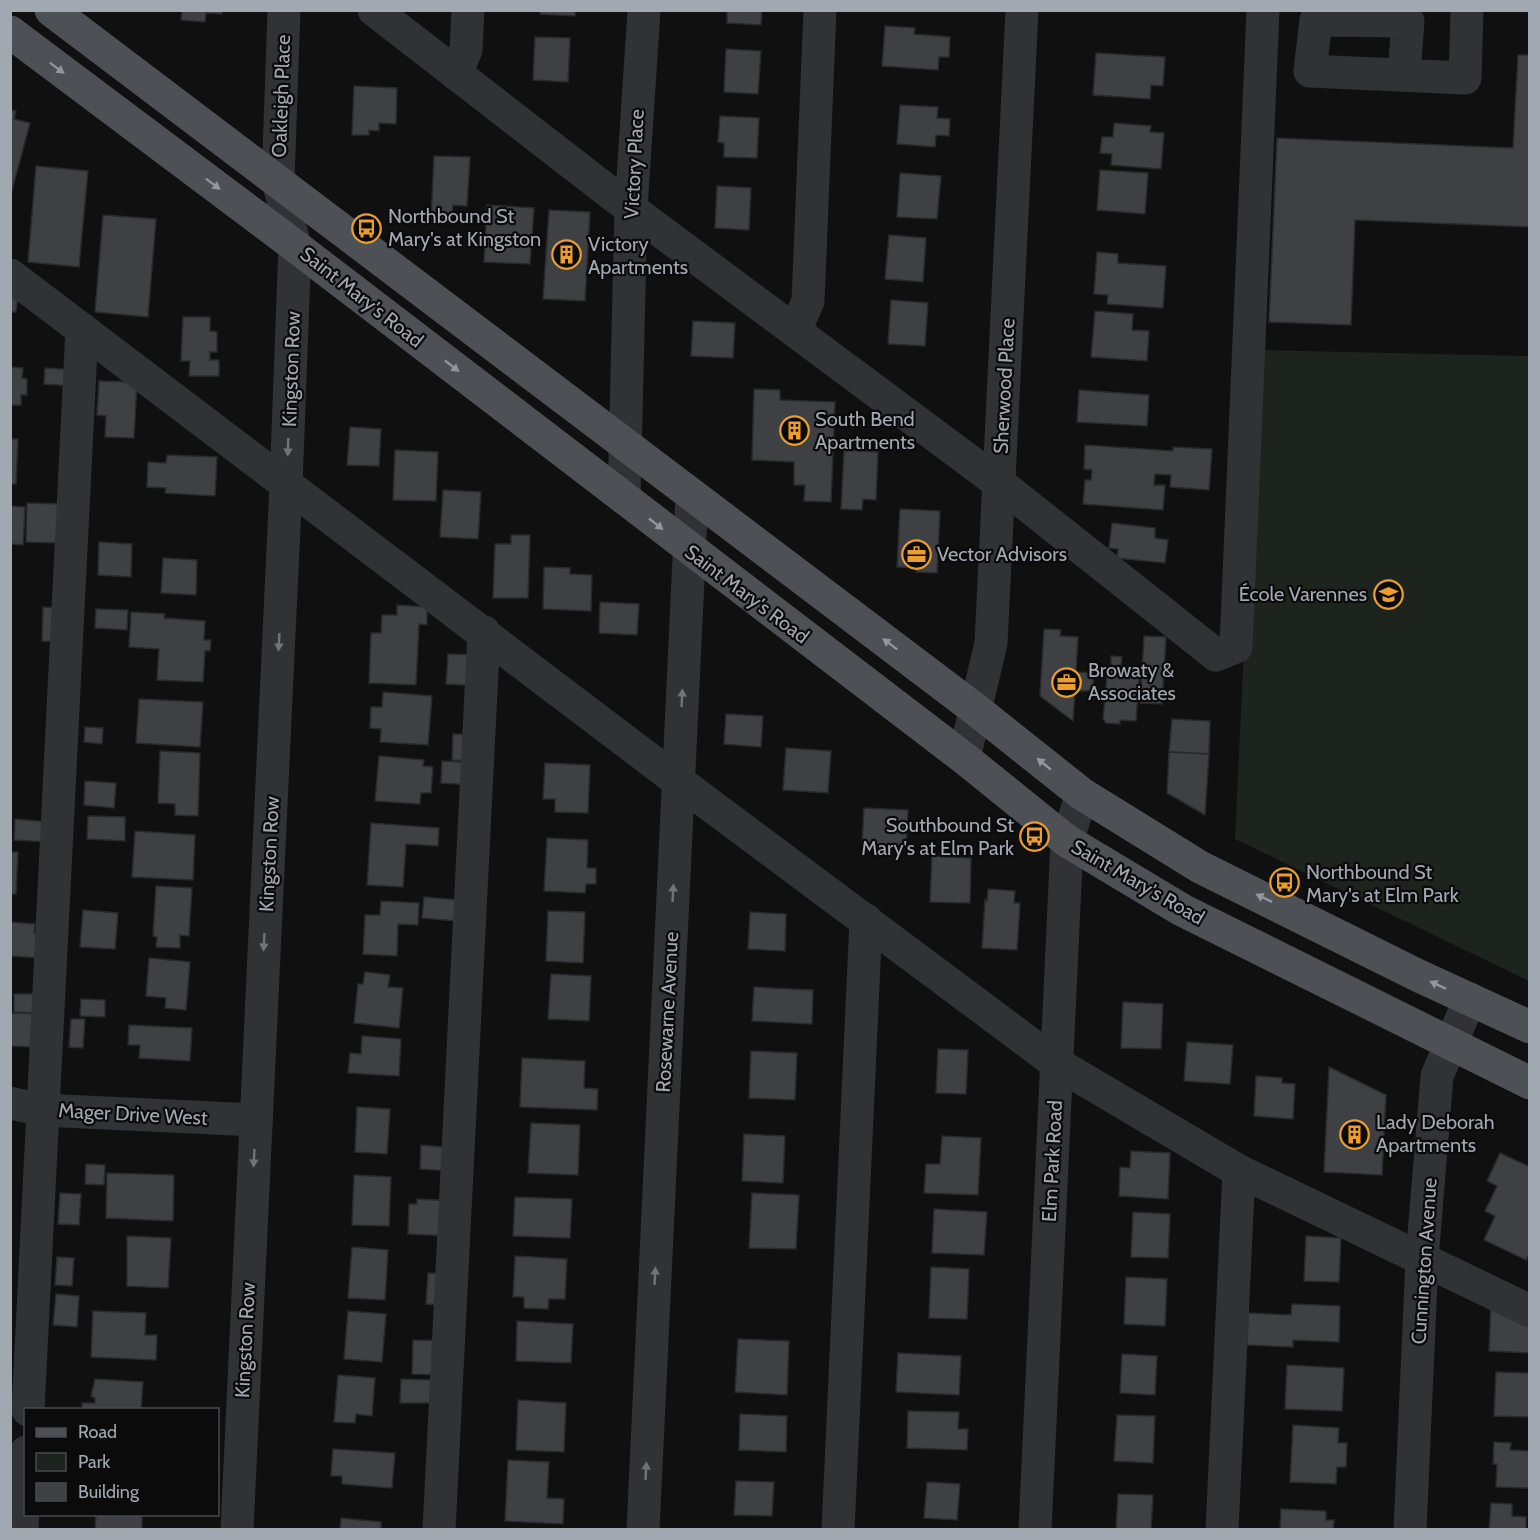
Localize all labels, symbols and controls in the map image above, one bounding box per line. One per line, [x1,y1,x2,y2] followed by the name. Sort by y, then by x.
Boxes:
[267,34,295,158] street label: Oakleigh Place
[50,61,65,73] one-way arrow
[619,109,649,219] street label: Victory Place
[206,178,221,190] one-way arrow
[388,204,541,251] place label: Northbound St Mary's at Kingston
[351,212,383,244] bus stop icon: Northbound St Mary's at Kingston
[588,232,688,279] place label: Victory Apartments
[551,239,583,271] building icon: Victory Apartments
[296,242,428,352] street label: Saint Mary's Road
[277,310,305,427] street label: Kingston Row
[988,318,1020,454] street label: Sherwood Place
[444,360,460,373] one-way arrow
[815,407,915,454] place label: South Bend Apartments
[778,415,810,447] building icon: South Bend Apartments
[283,438,292,457] one-way arrow
[649,517,664,529] one-way arrow
[900,538,932,570] office icon: Vector Advisors
[680,539,814,649] street label: Saint Mary's Road
[937,542,1067,566] place label: Vector Advisors
[1372,578,1404,610] school or university icon: École Varennes
[1239,582,1367,606] place label: École Varennes
[274,633,283,652] one-way arrow
[882,638,898,651] one-way arrow
[1088,658,1176,705] place label: Browaty & Associates
[1051,666,1083,698] office icon: Browaty & Associates
[678,688,687,707] one-way arrow
[1036,757,1052,770] one-way arrow
[254,795,284,912] street label: Kingston Row
[861,813,1014,860] place label: Southbound St Mary's at Elm Park
[1019,820,1051,852] bus stop icon: Southbound St Mary's at Elm Park
[1067,834,1209,930] street label: Saint Mary's Road
[1306,860,1459,907] place label: Northbound St Mary's at Elm Park
[1269,867,1301,899] bus stop icon: Northbound St Mary's at Elm Park
[668,883,677,902] one-way arrow
[1255,894,1272,903] one-way arrow
[651,931,683,1093] street label: Rosewarne Avenue
[260,932,269,951] one-way arrow
[1430,980,1447,989] one-way arrow
[58,1098,209,1130] street label: Mager Drive West
[1037,1100,1067,1222] street label: Elm Park Road
[1376,1110,1495,1157] place label: Lady Deborah Apartments
[1339,1118,1371,1150] building icon: Lady Deborah Apartments
[249,1148,258,1167] one-way arrow
[1406,1177,1442,1345] street label: Cunnington Avenue
[650,1267,659,1286] one-way arrow
[230,1281,260,1398] street label: Kingston Row
[24,1408,219,1516] legend
[78,1421,117,1443] text: Road
[78,1451,111,1473] text: Park
[641,1462,650,1481] one-way arrow
[78,1481,140,1503] text: Building

